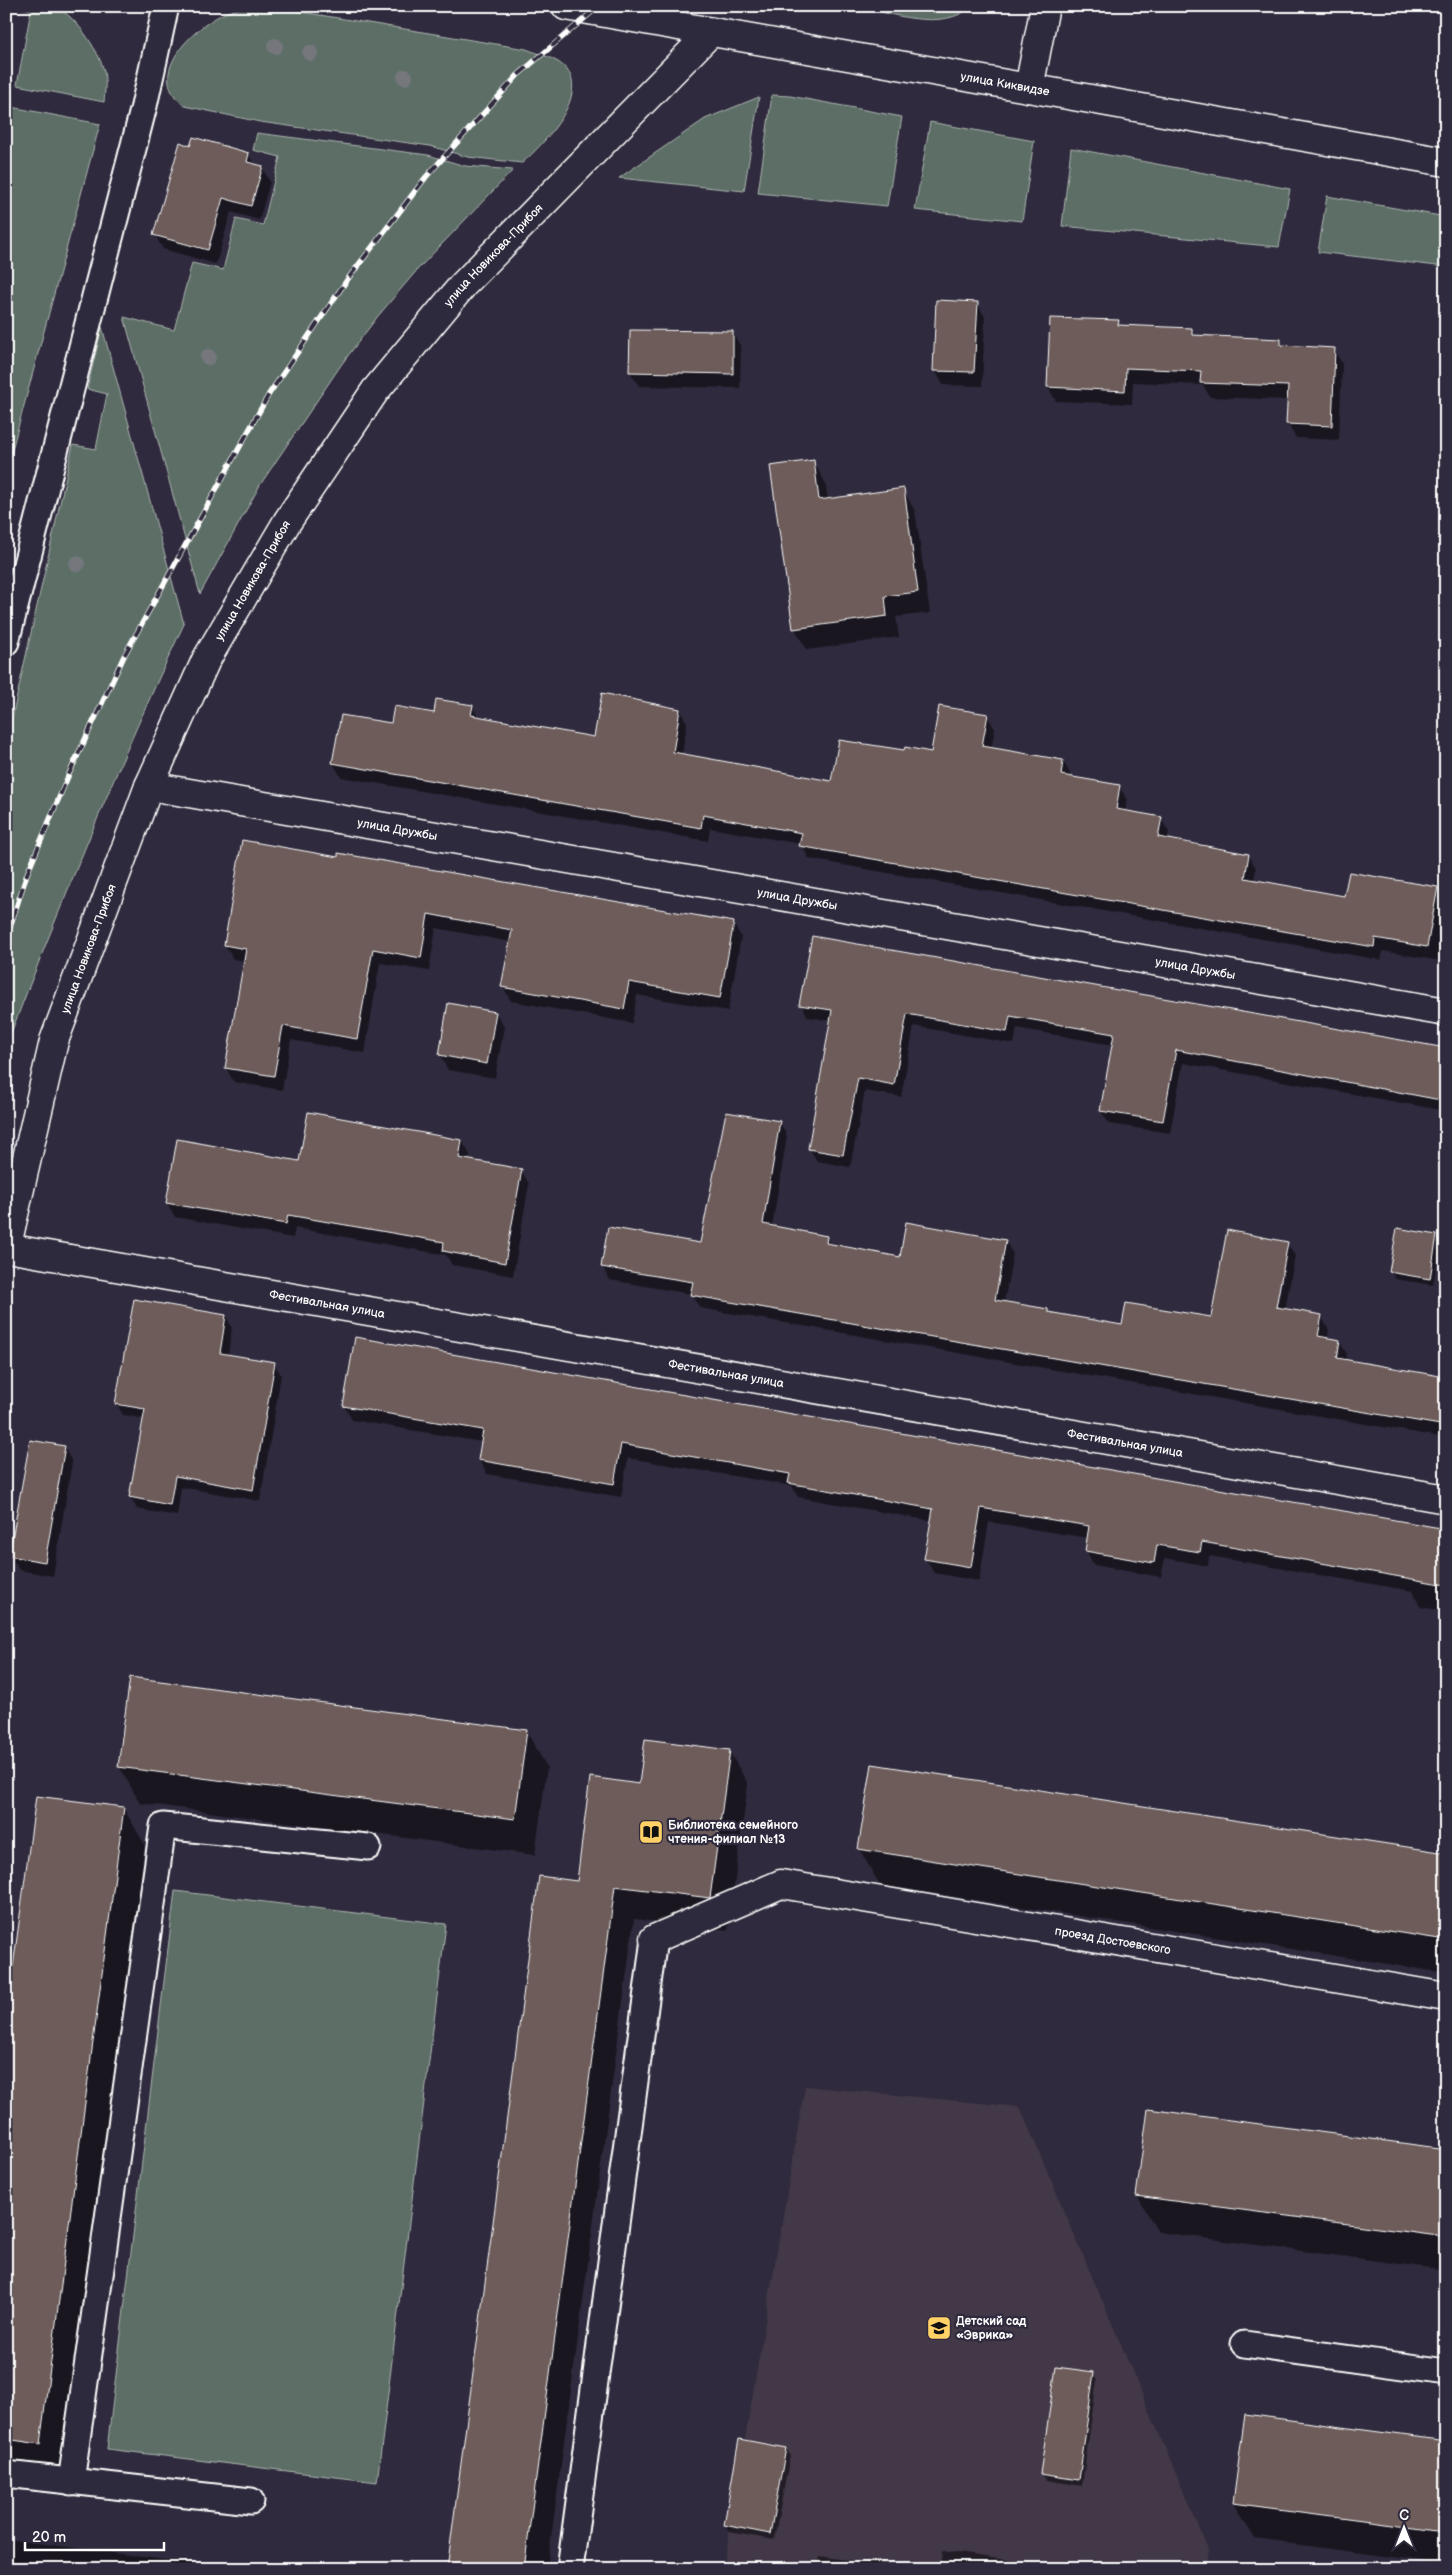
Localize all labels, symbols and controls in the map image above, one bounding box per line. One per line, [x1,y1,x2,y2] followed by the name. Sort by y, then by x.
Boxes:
[959,69,1051,99] street label: улица Киквидзе
[441,200,546,310] street label: улица Новикова-Прибоя
[212,517,294,643] street label: улица Новикова-Прибоя
[356,815,438,844] street label: улица Дружбы
[57,882,119,1015] street label: улица Новикова-Прибоя
[756,885,838,913] street label: улица Дружбы
[1154,954,1236,983] street label: улица Дружбы
[268,1286,386,1321] street label: Фестивальная улица
[667,1356,785,1391] street label: Фестивальная улица
[1066,1426,1184,1461] street label: Фестивальная улица
[668,1818,799,1847] place label: Библиотека семейного чтения-филиал №13
[638,1819,664,1845] library icon: Библиотека семейного чтения-филиал №13
[1054,1923,1172,1958] street label: проезд Достоевского
[956,2314,1027,2343] place label: Детский сад «Эврика»
[926,2315,952,2341] school or university icon: Детский сад «Эврика»
[1380,2502,1430,2552] north arrow
[1399,2507,1409,2524] text: С
[25,2520,164,2552] scale bar
[32,2528,66,2547] text: 20 m

